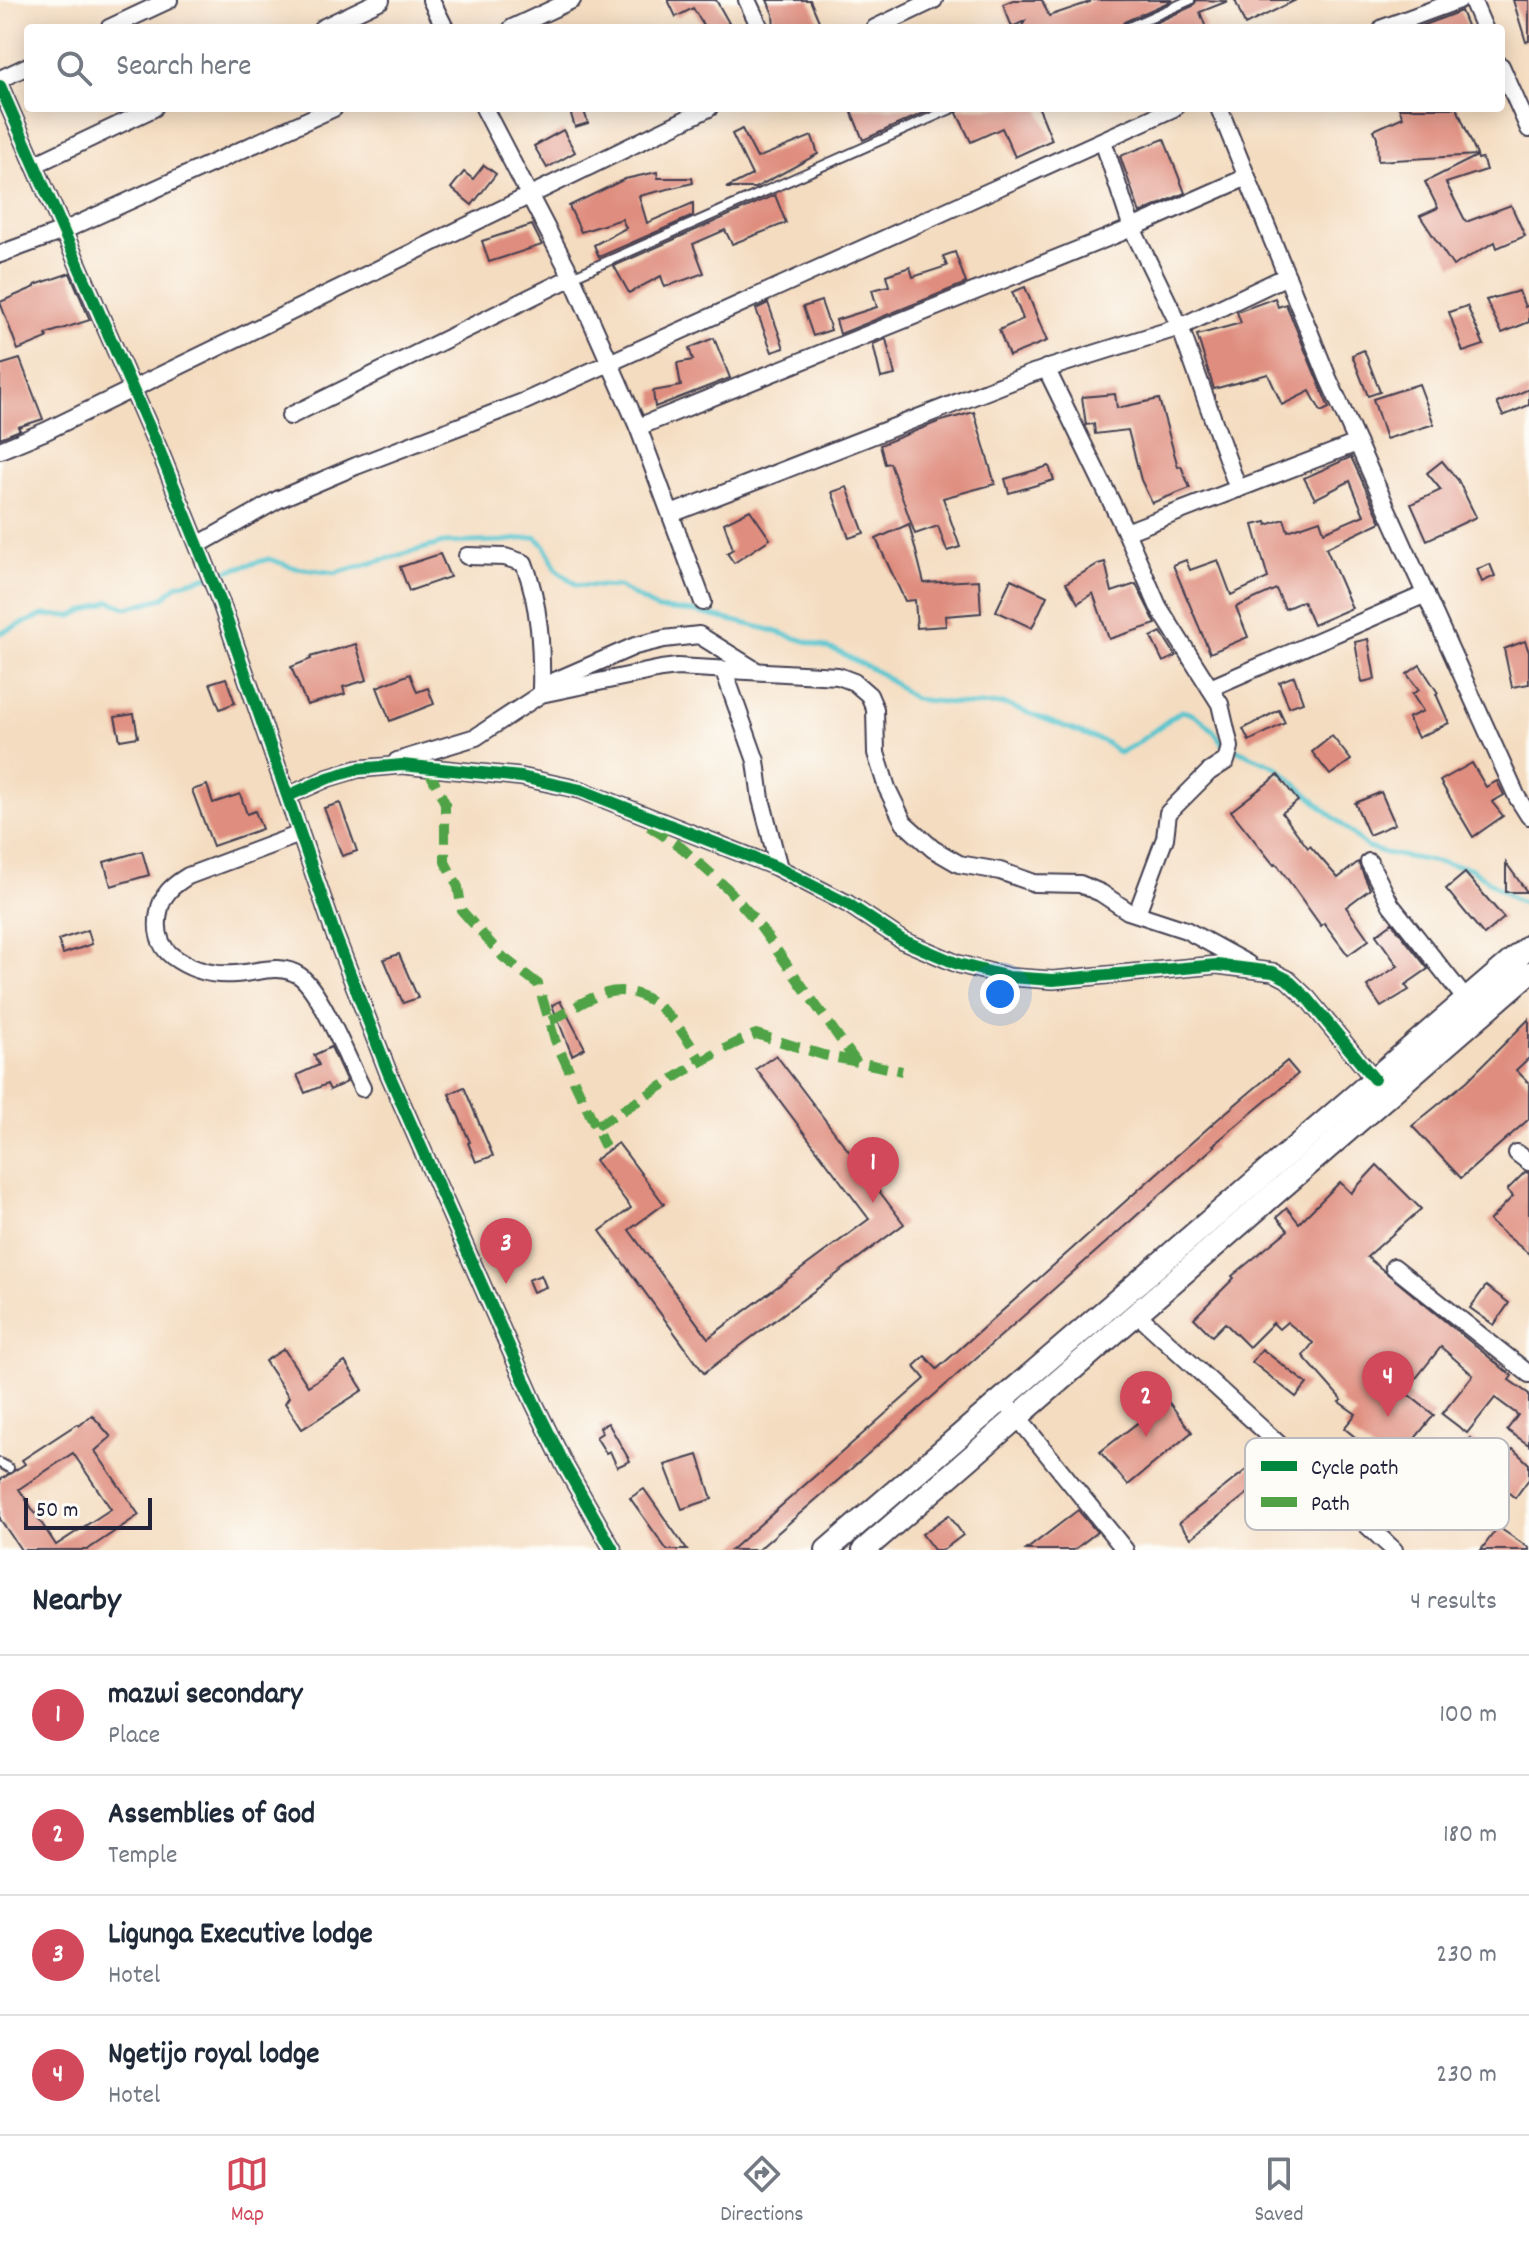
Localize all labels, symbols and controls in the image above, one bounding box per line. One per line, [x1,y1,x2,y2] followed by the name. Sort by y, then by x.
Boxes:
[24,24,1505,112] search box
[52,46,96,90] icon: search
[116,47,252,90] text: Search here
[980,974,1020,1014] your location
[847,1137,899,1203] pin: 1
[480,1218,532,1284] pin: 3
[1362,1351,1414,1417] pin: 4
[1120,1371,1172,1437] pin: 2
[1245,1438,1509,1530] legend
[1311,1454,1398,1485] text: Cycle path
[1311,1490,1350,1521] text: Path
[24,1494,152,1530] scale bar
[36,1496,78,1527] text: 50 m
[32,1578,121,1627] text: Nearby
[1410,1584,1497,1621] text: 4 results
[108,1675,302,1718] text: mazwi secondary
[55,1697,61,1734] text: 1
[1439,1697,1497,1734] text: 100 m
[108,1718,160,1755] text: Place
[108,1795,315,1838] text: Assemblies of God
[52,1817,64,1854] text: 2
[1443,1817,1497,1854] text: 180 m
[108,1838,177,1875] text: Temple
[108,1915,373,1958] text: Ligunga Executive lodge
[52,1937,64,1974] text: 3
[1436,1937,1497,1974] text: 230 m
[108,1958,160,1995] text: Hotel
[108,2035,319,2078] text: Ngetijo royal lodge
[53,2057,63,2094] text: 4
[1436,2057,1497,2094] text: 230 m
[108,2078,160,2115] text: Hotel
[225,2152,269,2231] tab: Map
[720,2152,804,2231] tab: Directions
[1254,2152,1304,2231] tab: Saved

